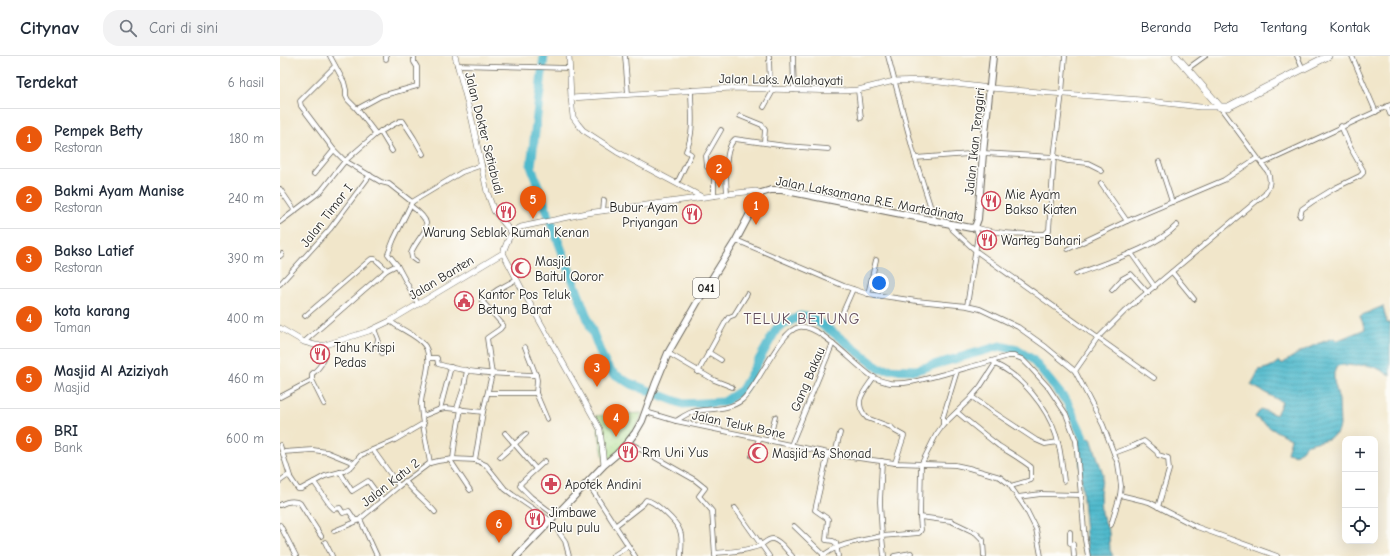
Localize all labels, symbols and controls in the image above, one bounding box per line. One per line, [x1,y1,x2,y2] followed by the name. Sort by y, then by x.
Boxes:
[103,10,383,46] search box
[20,17,79,39] text: Citynav
[117,17,139,39] icon: search
[149,19,218,37] text: Cari di sini
[1141,19,1191,36] text: Beranda
[1213,19,1238,36] text: Peta
[1260,19,1307,36] text: Tentang
[1329,19,1370,36] text: Kontak
[462,71,507,196] street label: Jalan Dokter Setiabudi
[719,71,843,88] street label: Jalan Laks. Malahayati
[16,73,78,92] text: Terdekat
[228,75,264,90] text: 6 hasil
[961,87,988,195] street label: Jalan Ikan Tenggiri
[54,122,143,140] text: Pempek Betty
[26,131,32,146] text: 1
[229,131,264,146] text: 180 m
[54,140,103,155] text: Restoran
[706,155,732,188] pin: 2
[775,173,965,224] street label: Jalan Laksamana R.E. Martadinata
[297,181,356,250] street label: Jalan Timor I
[54,182,184,200] text: Bakmi Ayam Manise
[520,186,546,219] pin: 5
[1005,187,1077,217] place label: Mie Ayam Bakso Kiaten
[980,190,1002,212] restaurant icon: Mie Ayam Bakso Kiaten
[26,191,32,206] text: 2
[228,191,264,206] text: 240 m
[743,192,769,225] pin: 1
[54,200,103,215] text: Restoran
[610,200,678,230] place label: Bubur Ayam Priyangan
[495,201,517,223] restaurant icon: Warung Seblak Rumah Kenan
[681,203,703,225] restaurant icon: Bubur Ayam Priyangan
[423,225,589,240] place label: Warung Seblak Rumah Kenan
[976,229,998,251] restaurant icon: Warteg Bahari
[1001,233,1081,248] place label: Warteg Bahari
[54,242,134,260] text: Bakso Latief
[26,251,32,266] text: 3
[228,251,264,266] text: 390 m
[406,252,476,303] street label: Jalan Banten
[535,254,604,284] place label: Masjid Baitul Qoror
[510,257,532,279] mosque icon: Masjid Baitul Qoror
[54,260,103,275] text: Restoran
[869,273,889,293] your location
[693,278,719,298] road number: 041
[478,287,571,317] place label: Kantor Pos Teluk Betung Barat
[453,290,475,312] public building icon: Kantor Pos Teluk Betung Barat
[54,302,131,320] text: kota karang
[744,310,860,328] district label: TELUK BETUNG
[26,311,32,326] text: 4
[227,311,264,326] text: 400 m
[54,320,91,335] text: Taman
[334,340,395,370] place label: Tahu Krispi Pedas
[309,343,331,365] restaurant icon: Tahu Krispi Pedas
[787,345,828,414] street label: Gang Bakau
[584,354,610,387] pin: 3
[54,362,169,380] text: Masjid Al Aziziyah
[26,371,32,386] text: 5
[228,371,264,386] text: 460 m
[54,380,90,395] text: Masjid
[603,404,629,437] pin: 4
[691,407,787,442] street label: Jalan Teluk Bone
[54,422,78,440] text: BRI
[26,431,32,446] text: 6
[226,431,264,446] text: 600 m
[1342,436,1378,544] map controls
[1342,436,1378,472] button: +
[54,440,82,455] text: Bank
[617,441,639,463] restaurant icon: Rm Uni Yus
[747,442,769,464] mosque icon: Masjid As Shonad
[642,445,708,460] place label: Rm Uni Yus
[772,446,871,461] place label: Masjid As Shonad
[358,455,422,510] street label: Jalan Katu 2
[1342,472,1378,508] button: −
[540,473,562,495] pharmacy icon: Apotek Andini
[565,477,641,492] place label: Apotek Andini
[549,505,600,535] place label: Jimbawe Pulu pulu
[524,508,546,530] restaurant icon: Jimbawe Pulu pulu
[1342,508,1378,544] button: locate
[486,510,512,543] pin: 6

